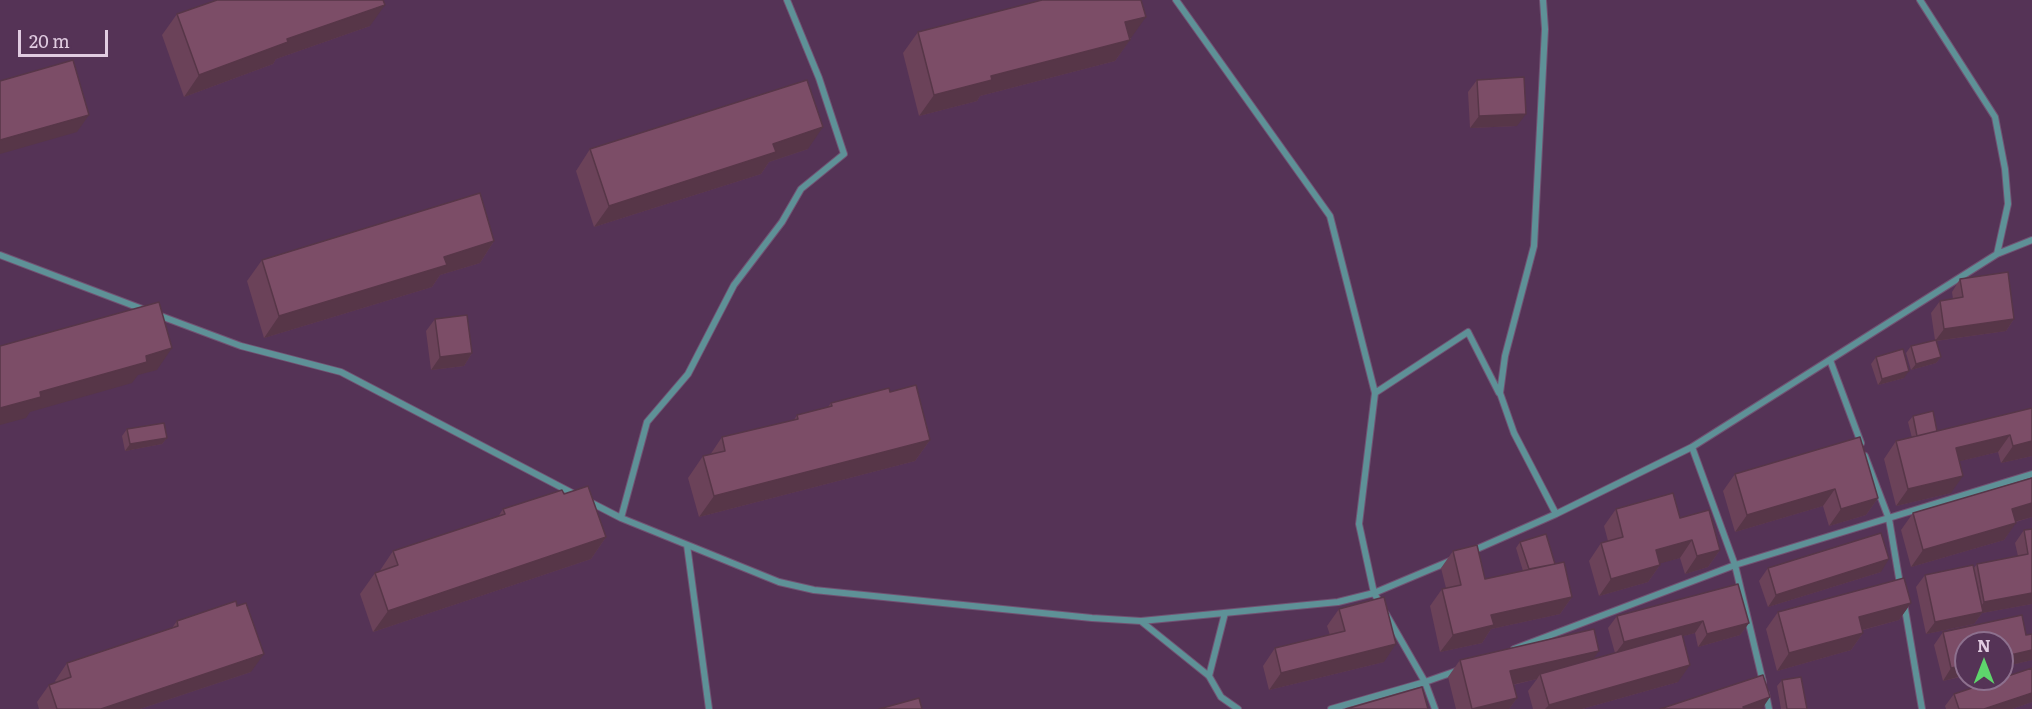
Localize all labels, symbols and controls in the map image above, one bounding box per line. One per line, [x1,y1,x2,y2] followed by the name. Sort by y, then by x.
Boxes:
[21,18,111,56] scale bar
[29,27,70,54] text: 20 m
[1954,631,2014,691] north arrow
[1977,633,1991,657] text: N

